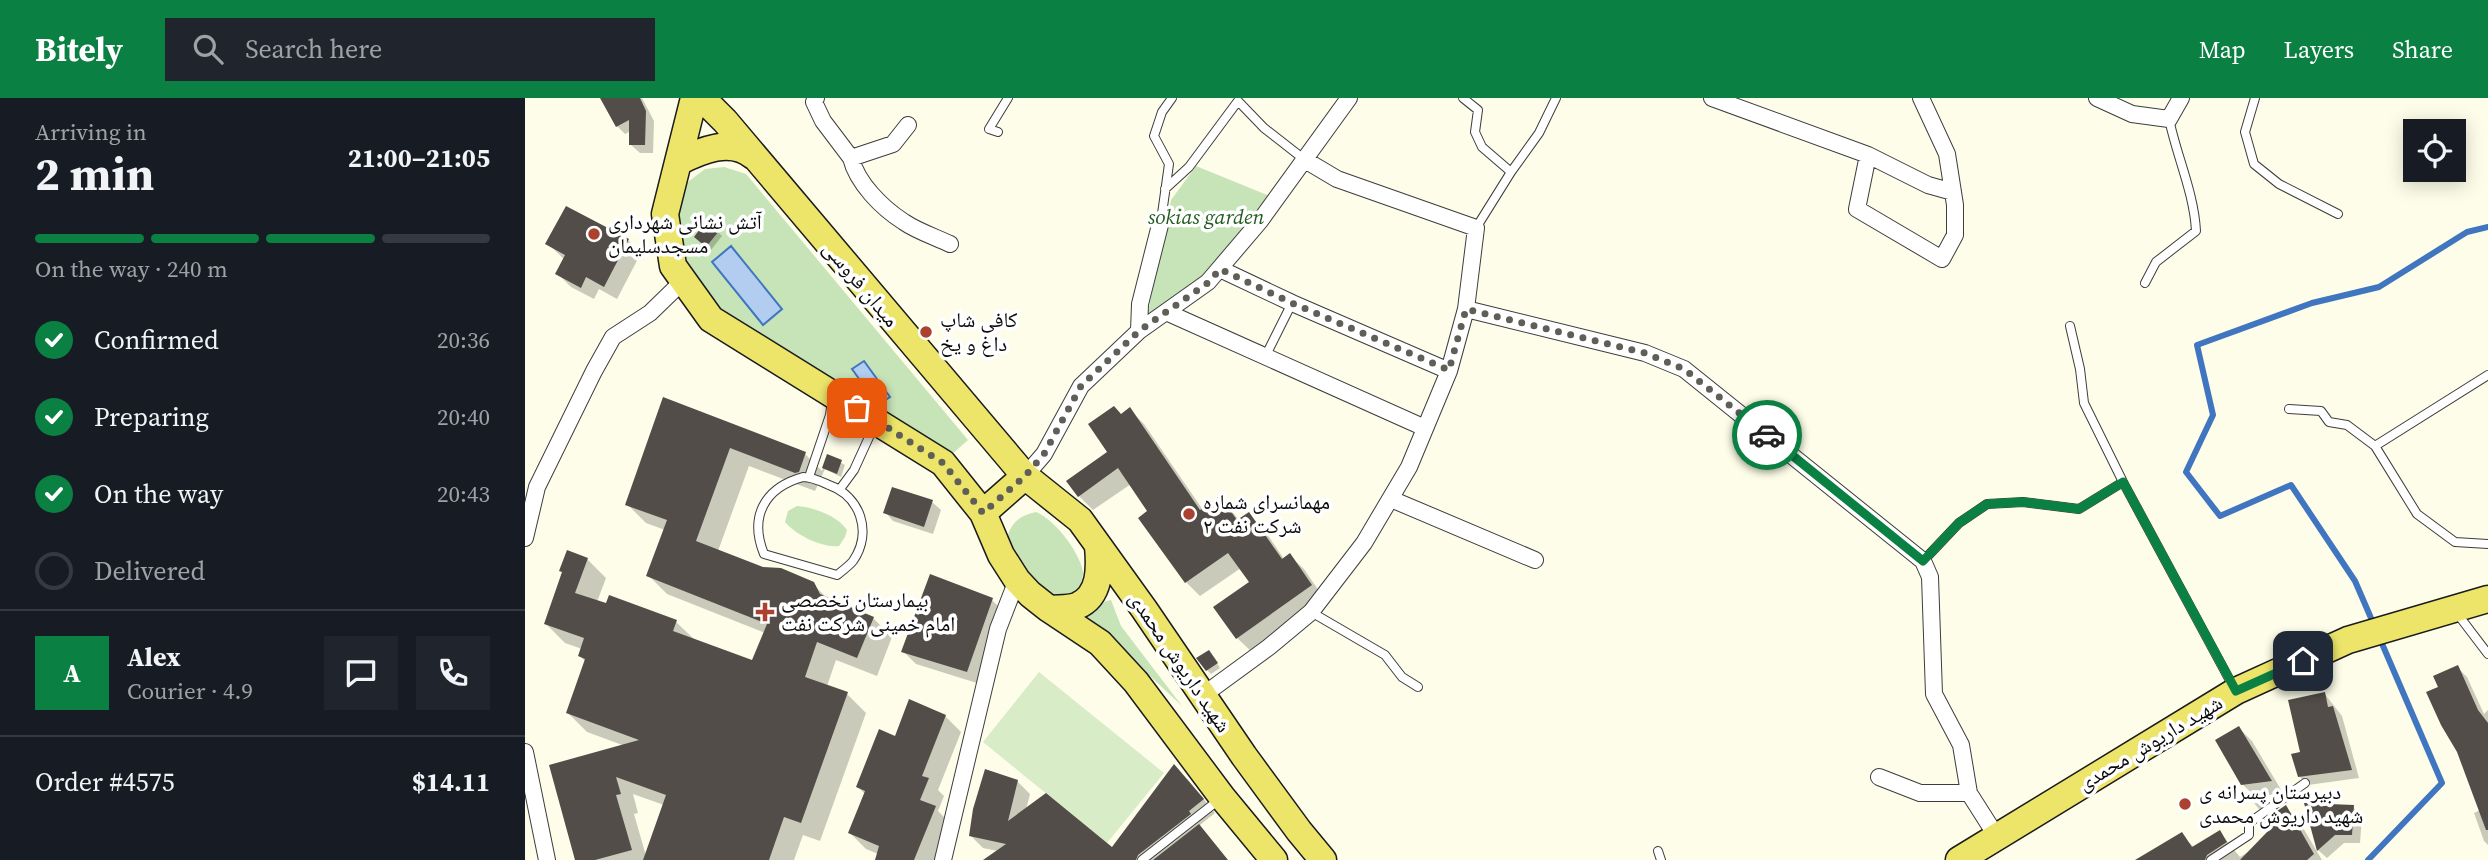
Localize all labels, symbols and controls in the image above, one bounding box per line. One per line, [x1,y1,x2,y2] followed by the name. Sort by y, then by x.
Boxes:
[165,18,655,81] search box
[35,27,123,72] text: Bitely
[189,30,227,68] icon: search
[245,31,382,67] text: Search here
[2199,33,2246,66] text: Map
[2284,33,2354,66] text: Layers
[2392,33,2453,66] text: Share
[35,116,147,148] text: Arriving in
[2403,119,2466,182] map controls
[2403,119,2466,182] button: locate
[348,140,490,176] text: 21:00–21:05
[35,142,154,205] text: 2 min
[1148,202,1264,231] park label: sokias garden
[608,207,762,260] place label: آتش نشانی شهرداری مسجدسلیمان
[586,226,602,242] marker: آتش نشانی شهرداری مسجدسلیمان
[817,234,906,333] street label: میدان فروسی
[35,253,228,285] text: On the way · 240 m
[940,305,1018,358] place label: کافی شاپ داغ و یخ
[35,321,73,359] icon: check
[94,322,219,358] text: Confirmed
[437,324,490,356] text: 20:36
[918,324,934,340] marker: کافی شاپ داغ و یخ
[827,378,887,438] pin
[838,389,876,427] icon: bag
[35,398,73,436] icon: check
[94,399,209,435] text: Preparing
[1732,400,1802,470] courier
[437,401,490,433] text: 20:40
[1748,416,1786,454] icon: car
[35,475,73,513] icon: check
[94,476,223,512] text: On the way
[437,478,490,510] text: 20:43
[1203,487,1330,540] place label: مهمانسرای شماره ۲ شرکت نفت
[1181,506,1197,522] marker: مهمانسرای شماره ۲ شرکت نفت
[94,553,205,589] text: Delivered
[781,585,955,638] place label: بیمارستان تخصصی امام خمینی شرکت نفت
[1122,585,1238,738] street label: شهید داریوش محمدی
[755,602,775,622] marker: بیمارستان تخصصی امام خمینی شرکت نفت
[2273,631,2333,691] pin
[324,636,398,710] button: chat
[416,636,490,710] button: phone
[127,639,181,675] text: Alex
[2284,642,2322,680] icon: home
[63,655,81,691] text: A
[127,675,253,707] text: Courier · 4.9
[2072,688,2228,797] street label: شهید داریوش محمدی
[35,764,175,800] text: Order #4575
[412,764,490,800] text: $14.11
[2199,777,2363,830] place label: دبیرستان پسرانه ی شهید داریوش محمدی
[2177,796,2193,812] marker: دبیرستان پسرانه ی شهید داریوش محمدی

